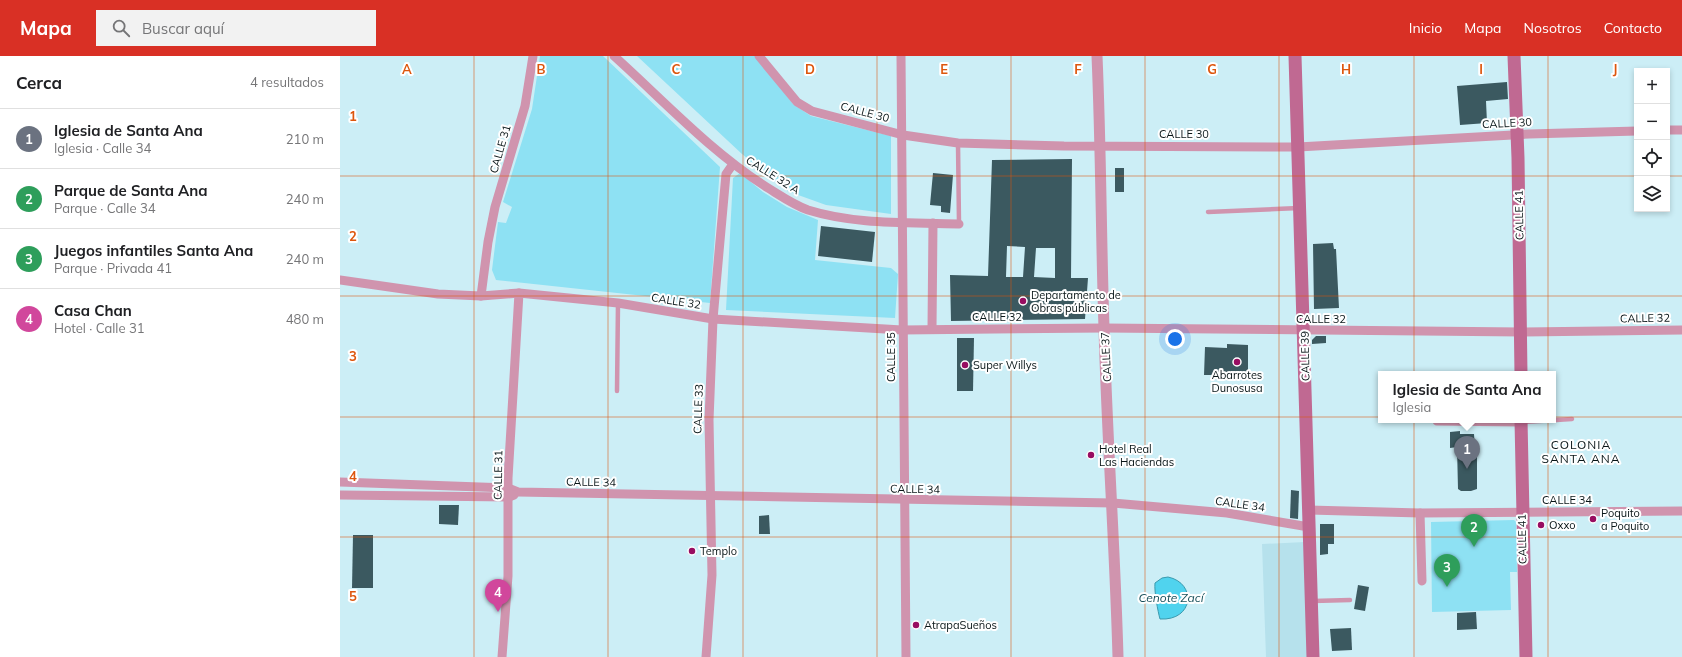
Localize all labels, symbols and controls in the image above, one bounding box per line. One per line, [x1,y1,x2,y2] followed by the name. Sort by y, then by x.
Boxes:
[96,10,376,46] search box
[20,16,72,40] text: Mapa
[110,17,132,39] icon: search
[142,19,224,38] text: Buscar aquí
[1409,19,1442,37] text: Inicio
[1464,19,1502,37] text: Mapa
[1524,19,1582,37] text: Nosotros
[1604,19,1662,37] text: Contacto
[402,61,412,77] text: A
[537,61,546,77] text: B
[672,61,681,77] text: C
[805,61,815,77] text: D
[940,61,948,77] text: E
[1074,61,1082,77] text: F
[1207,61,1217,77] text: G
[1341,61,1351,77] text: H
[1479,61,1483,77] text: I
[1613,61,1617,77] text: J
[1634,68,1670,212] map controls
[1634,68,1670,104] button: +
[16,72,62,93] text: Cerca
[250,74,324,90] text: 4 resultados
[839,99,891,125] street label: CALLE 30
[1634,104,1670,140] button: −
[349,108,357,124] text: 1
[1482,115,1533,131] street label: CALLE 30
[54,121,203,140] text: Iglesia de Santa Ana
[486,123,514,175] street label: CALLE 31
[1159,127,1209,141] street label: CALLE 30
[25,131,33,147] text: 1
[286,131,324,147] text: 210 m
[54,140,151,156] text: Iglesia · Calle 34
[1634,140,1670,176] button: locate
[743,153,803,197] street label: CALLE 32 A
[1634,176,1670,212] button: layers
[54,181,208,200] text: Parque de Santa Ana
[1512,190,1526,240] street label: CALLE 41
[25,191,33,207] text: 2
[286,191,324,207] text: 240 m
[54,200,155,216] text: Parque · Calle 34
[349,228,357,244] text: 2
[54,241,253,260] text: Juegos infantiles Santa Ana
[25,251,33,267] text: 3
[286,251,324,267] text: 240 m
[54,260,172,276] text: Parque · Privada 41
[1031,288,1121,315] place label: Departamento de Obras públicas
[650,290,702,312] street label: CALLE 32
[1018,296,1028,306] marker: Departamento de Obras públicas
[54,301,132,320] text: Casa Chan
[972,310,1022,324] street label: CALLE 32
[25,311,33,327] text: 4
[286,311,324,327] text: 480 m
[1620,311,1670,325] street label: CALLE 32
[1296,312,1346,326] street label: CALLE 32
[54,320,145,336] text: Hotel · Calle 31
[1165,329,1185,349] your location
[1298,331,1312,381] street label: CALLE 39
[884,332,898,382] street label: CALLE 35
[1098,332,1114,382] street label: CALLE 37
[349,348,357,364] text: 3
[1232,357,1242,367] marker: Abarrotes Dunosusa
[973,358,1037,372] place label: Super Willys
[960,360,970,370] marker: Super Willys
[1211,368,1263,395] place label: Abarrotes Dunosusa
[1378,371,1556,423] popup
[1393,380,1541,399] text: Iglesia de Santa Ana
[690,384,706,434] street label: CALLE 33
[1393,399,1431,415] text: Iglesia
[1454,436,1480,469] pin: 1
[1541,437,1621,466] district label: COLONIA SANTA ANA
[1099,442,1174,469] place label: Hotel Real Las Haciendas
[491,450,505,500] street label: CALLE 31
[1086,450,1096,460] marker: Hotel Real Las Haciendas
[349,468,357,484] text: 4
[566,475,616,489] street label: CALLE 34
[890,482,940,496] street label: CALLE 34
[1542,493,1592,507] street label: CALLE 34
[1214,494,1266,514] street label: CALLE 34
[1601,506,1649,533] place label: Poquito a Poquito
[1461,514,1487,547] pin: 2
[1515,514,1529,564] street label: CALLE 41
[1588,514,1598,524] marker: Poquito a Poquito
[1549,518,1575,532] place label: Oxxo
[1536,520,1546,530] marker: Oxxo
[700,544,737,558] place label: Templo
[687,546,697,556] marker: Templo
[1434,554,1460,587] pin: 3
[485,579,511,612] pin: 4
[349,588,357,604] text: 5
[1139,590,1206,605] water label: Cenote Zací
[924,618,997,632] place label: AtrapaSueños
[911,620,921,630] marker: AtrapaSueños

